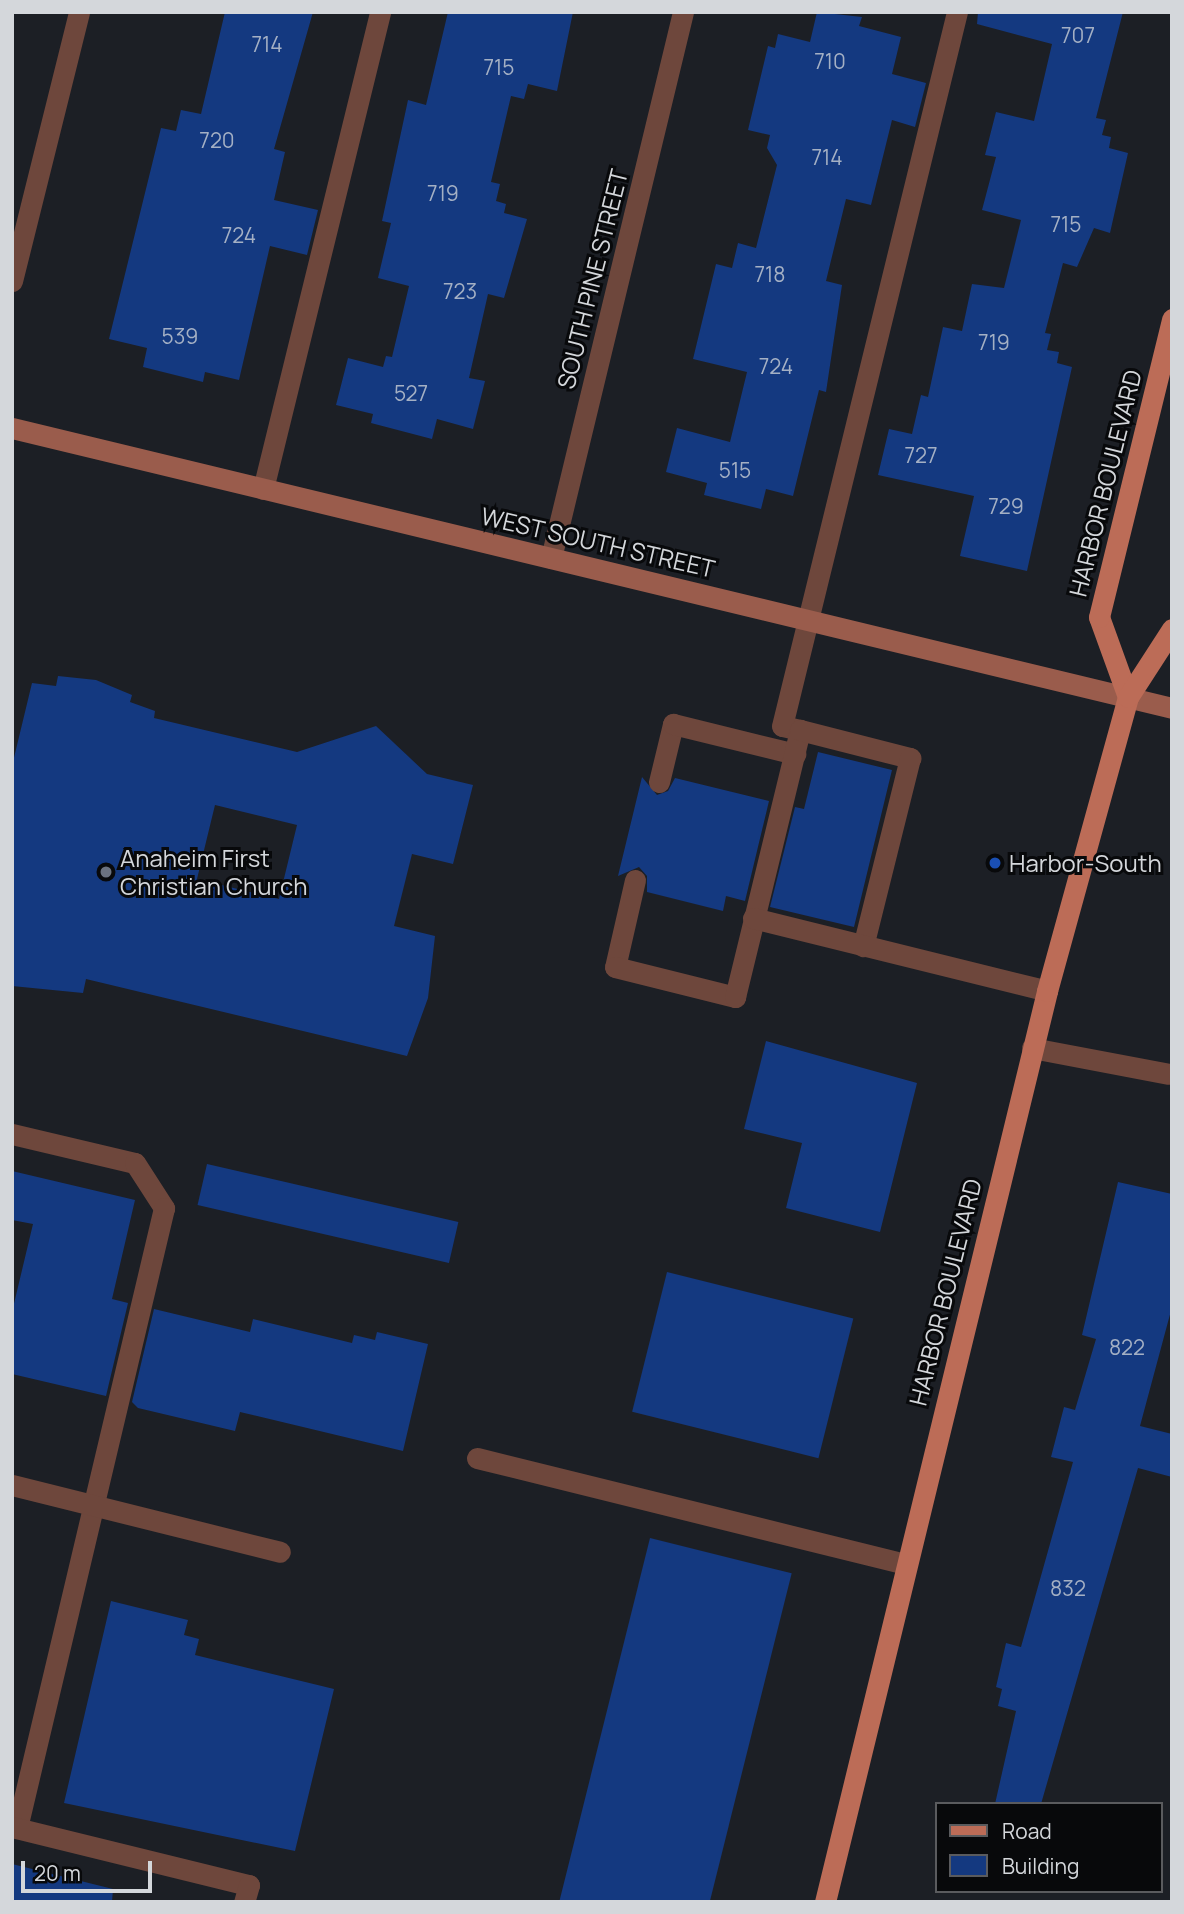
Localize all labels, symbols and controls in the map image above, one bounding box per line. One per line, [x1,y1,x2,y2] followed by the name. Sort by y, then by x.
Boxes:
[1061,22,1095,48] house number: 707
[251,31,283,57] house number: 714
[814,48,846,74] house number: 710
[484,54,514,80] house number: 715
[199,127,235,153] house number: 720
[811,144,843,170] house number: 714
[551,166,633,392] street label: SOUTH PINE STREET
[427,180,459,206] house number: 719
[1051,211,1081,237] house number: 715
[222,222,256,248] house number: 724
[755,261,785,287] house number: 718
[443,278,477,304] house number: 723
[162,323,198,349] house number: 539
[978,329,1010,355] house number: 719
[759,353,793,379] house number: 724
[1063,367,1147,599] street label: HARBOR BOULEVARD
[394,380,428,406] house number: 527
[904,442,938,468] house number: 727
[719,457,751,483] house number: 515
[988,493,1024,519] house number: 729
[478,501,718,583] street label: WEST SOUTH STREET
[120,844,308,900] place label: Anaheim First Christian Church
[1009,849,1162,877] place label: Harbor-South
[987,855,1003,871] marker: Harbor-South
[98,864,114,880] marker: Anaheim First Christian Church
[903,1176,987,1408] street label: HARBOR BOULEVARD
[1109,1334,1145,1360] house number: 822
[1050,1575,1086,1601] house number: 832
[936,1802,1163,1893] legend
[1002,1817,1052,1845] text: Road
[24,1848,156,1892] scale bar
[1002,1852,1079,1880] text: Building
[34,1859,81,1887] text: 20 m

